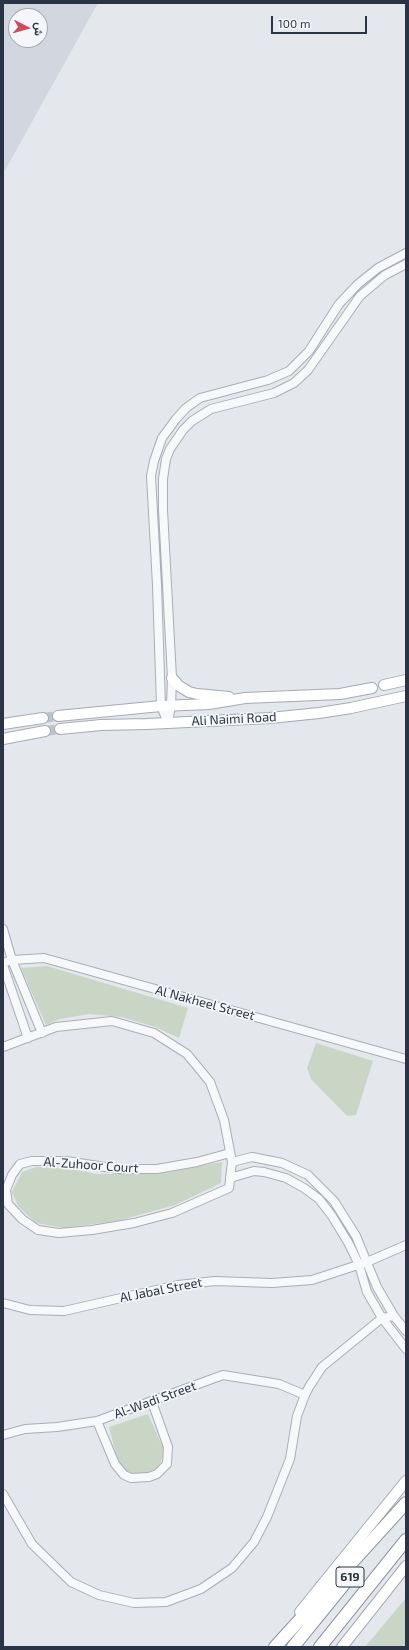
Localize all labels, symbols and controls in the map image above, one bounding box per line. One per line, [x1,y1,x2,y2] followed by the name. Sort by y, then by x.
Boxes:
[8,8,48,48] north arrow
[273,8,369,34] scale bar
[278,16,310,30] text: 100 m
[32,22,47,36] text: ش
[191,709,277,729] street label: Ali Naimi Road
[154,982,256,1024] street label: Al Nakheel Street
[43,1154,139,1176] street label: Al-Zuhoor Court
[118,1274,204,1306] street label: Al Jabal Street
[112,1378,198,1422] street label: Al-Wadi Street
[336,1567,364,1587] road number: 619

